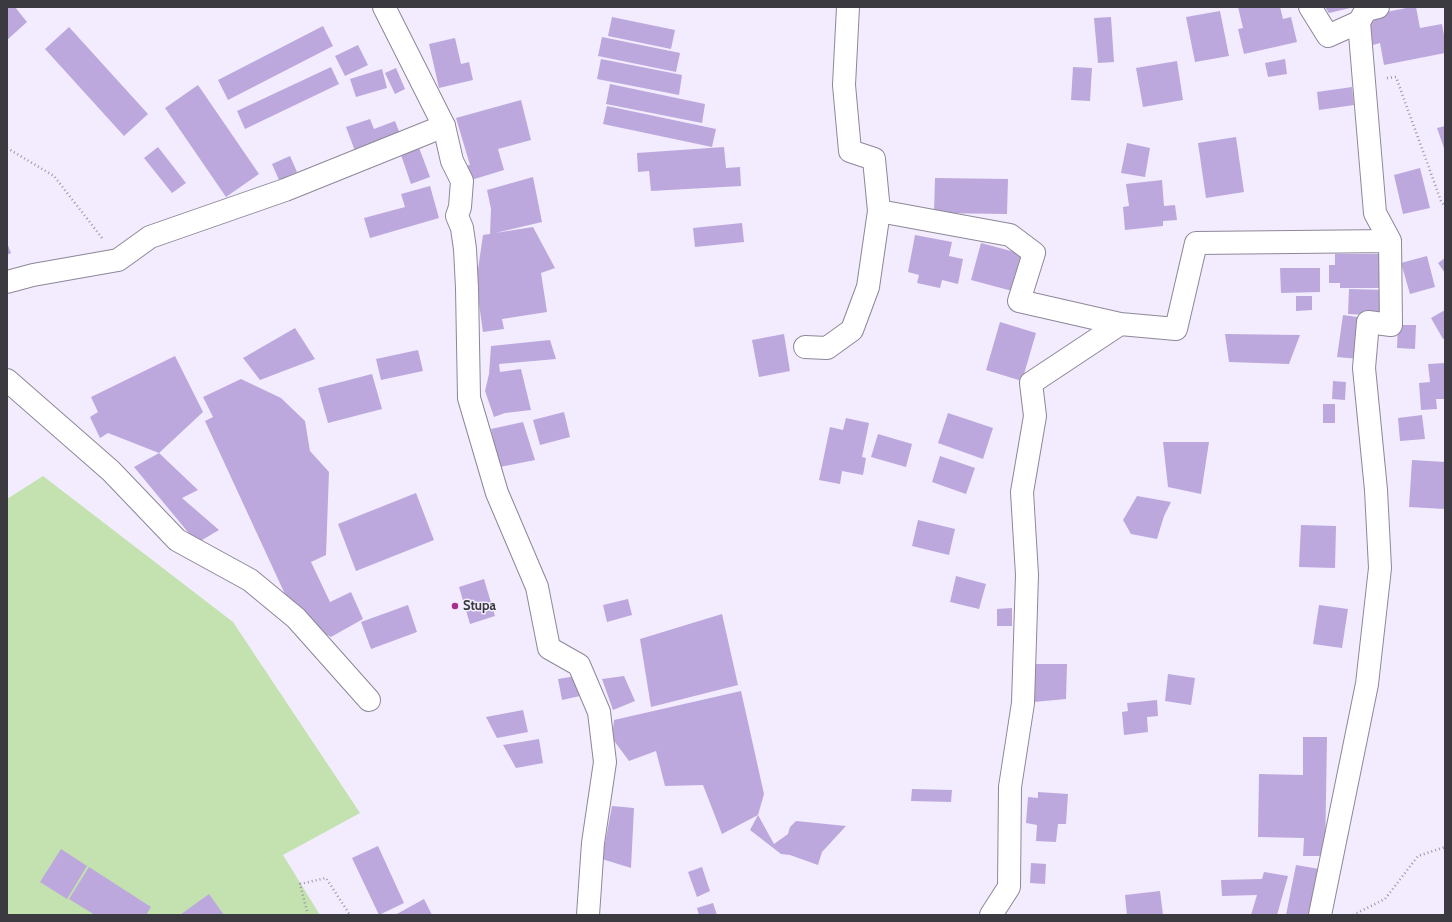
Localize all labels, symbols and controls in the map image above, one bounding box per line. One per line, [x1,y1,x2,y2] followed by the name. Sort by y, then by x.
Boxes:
[463,598,496,614] place label: Stupa
[450,601,460,611] marker: Stupa

